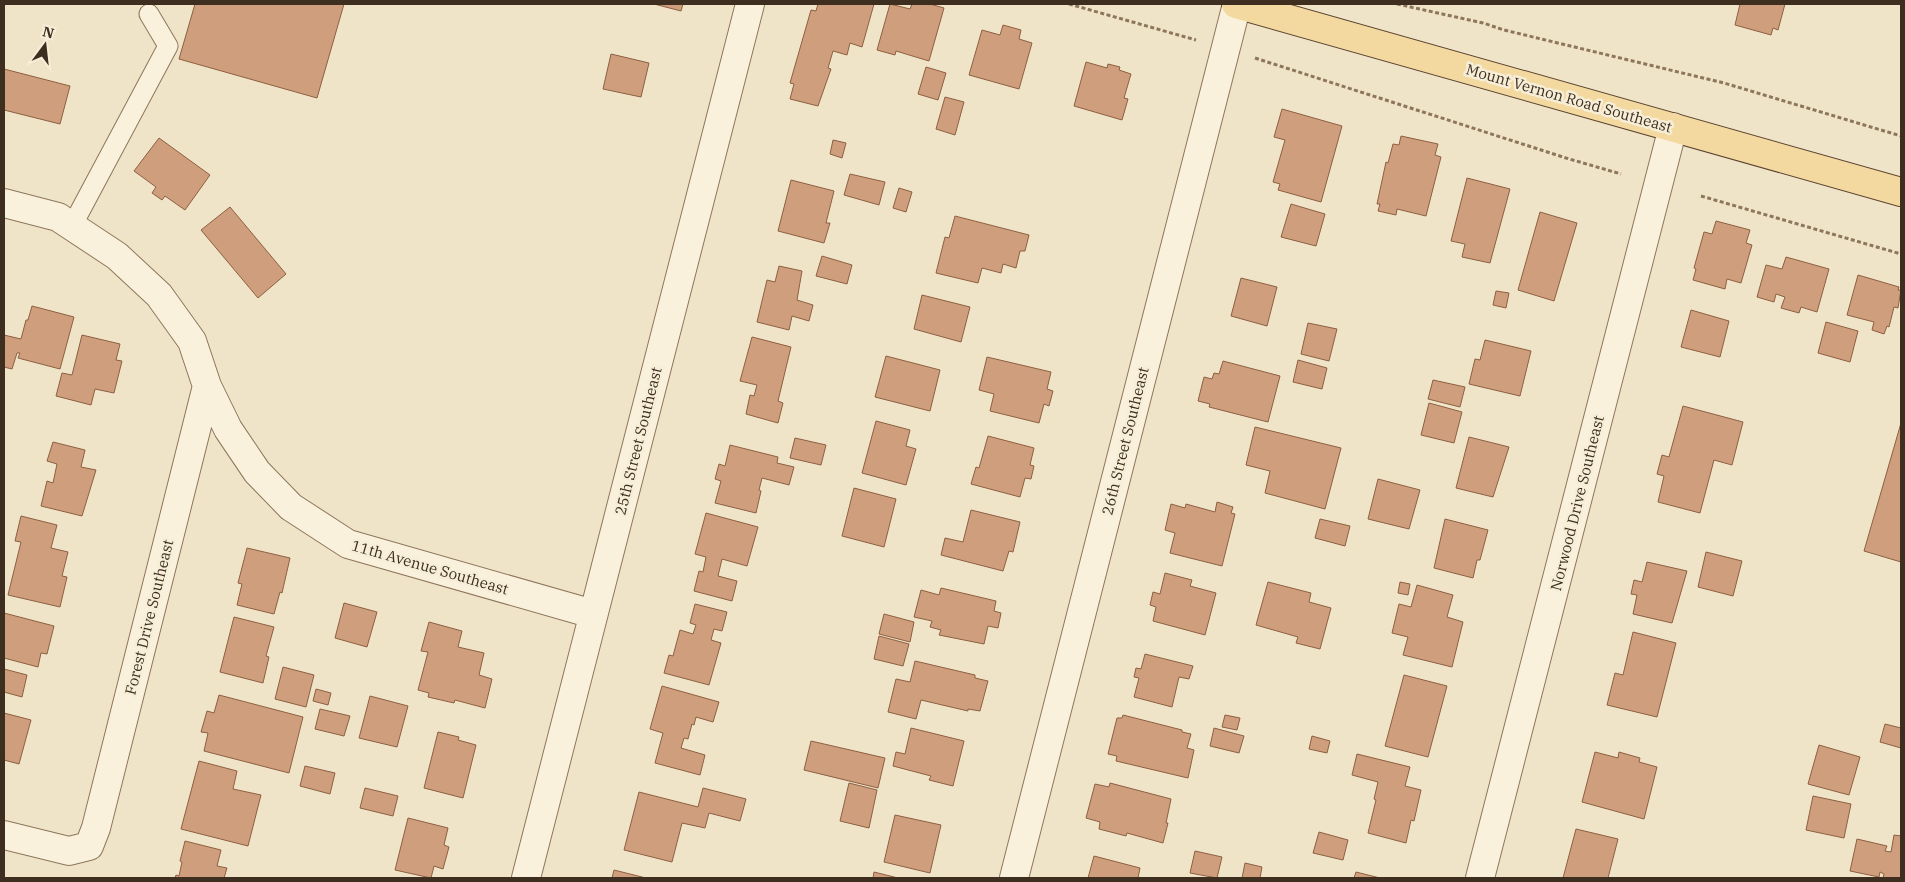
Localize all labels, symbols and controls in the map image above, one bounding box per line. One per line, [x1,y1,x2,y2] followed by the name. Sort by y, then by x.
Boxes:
[20,20,70,70] north arrow
[41,22,56,43] text: N
[1464,59,1674,137] street label: Mount Vernon Road Southeast
[610,365,666,517] street label: 25th Street Southeast
[1097,365,1153,517] street label: 26th Street Southeast
[1546,413,1608,593] street label: Norwood Drive Southeast
[349,535,511,599] street label: 11th Avenue Southeast
[121,537,177,697] street label: Forest Drive Southeast

